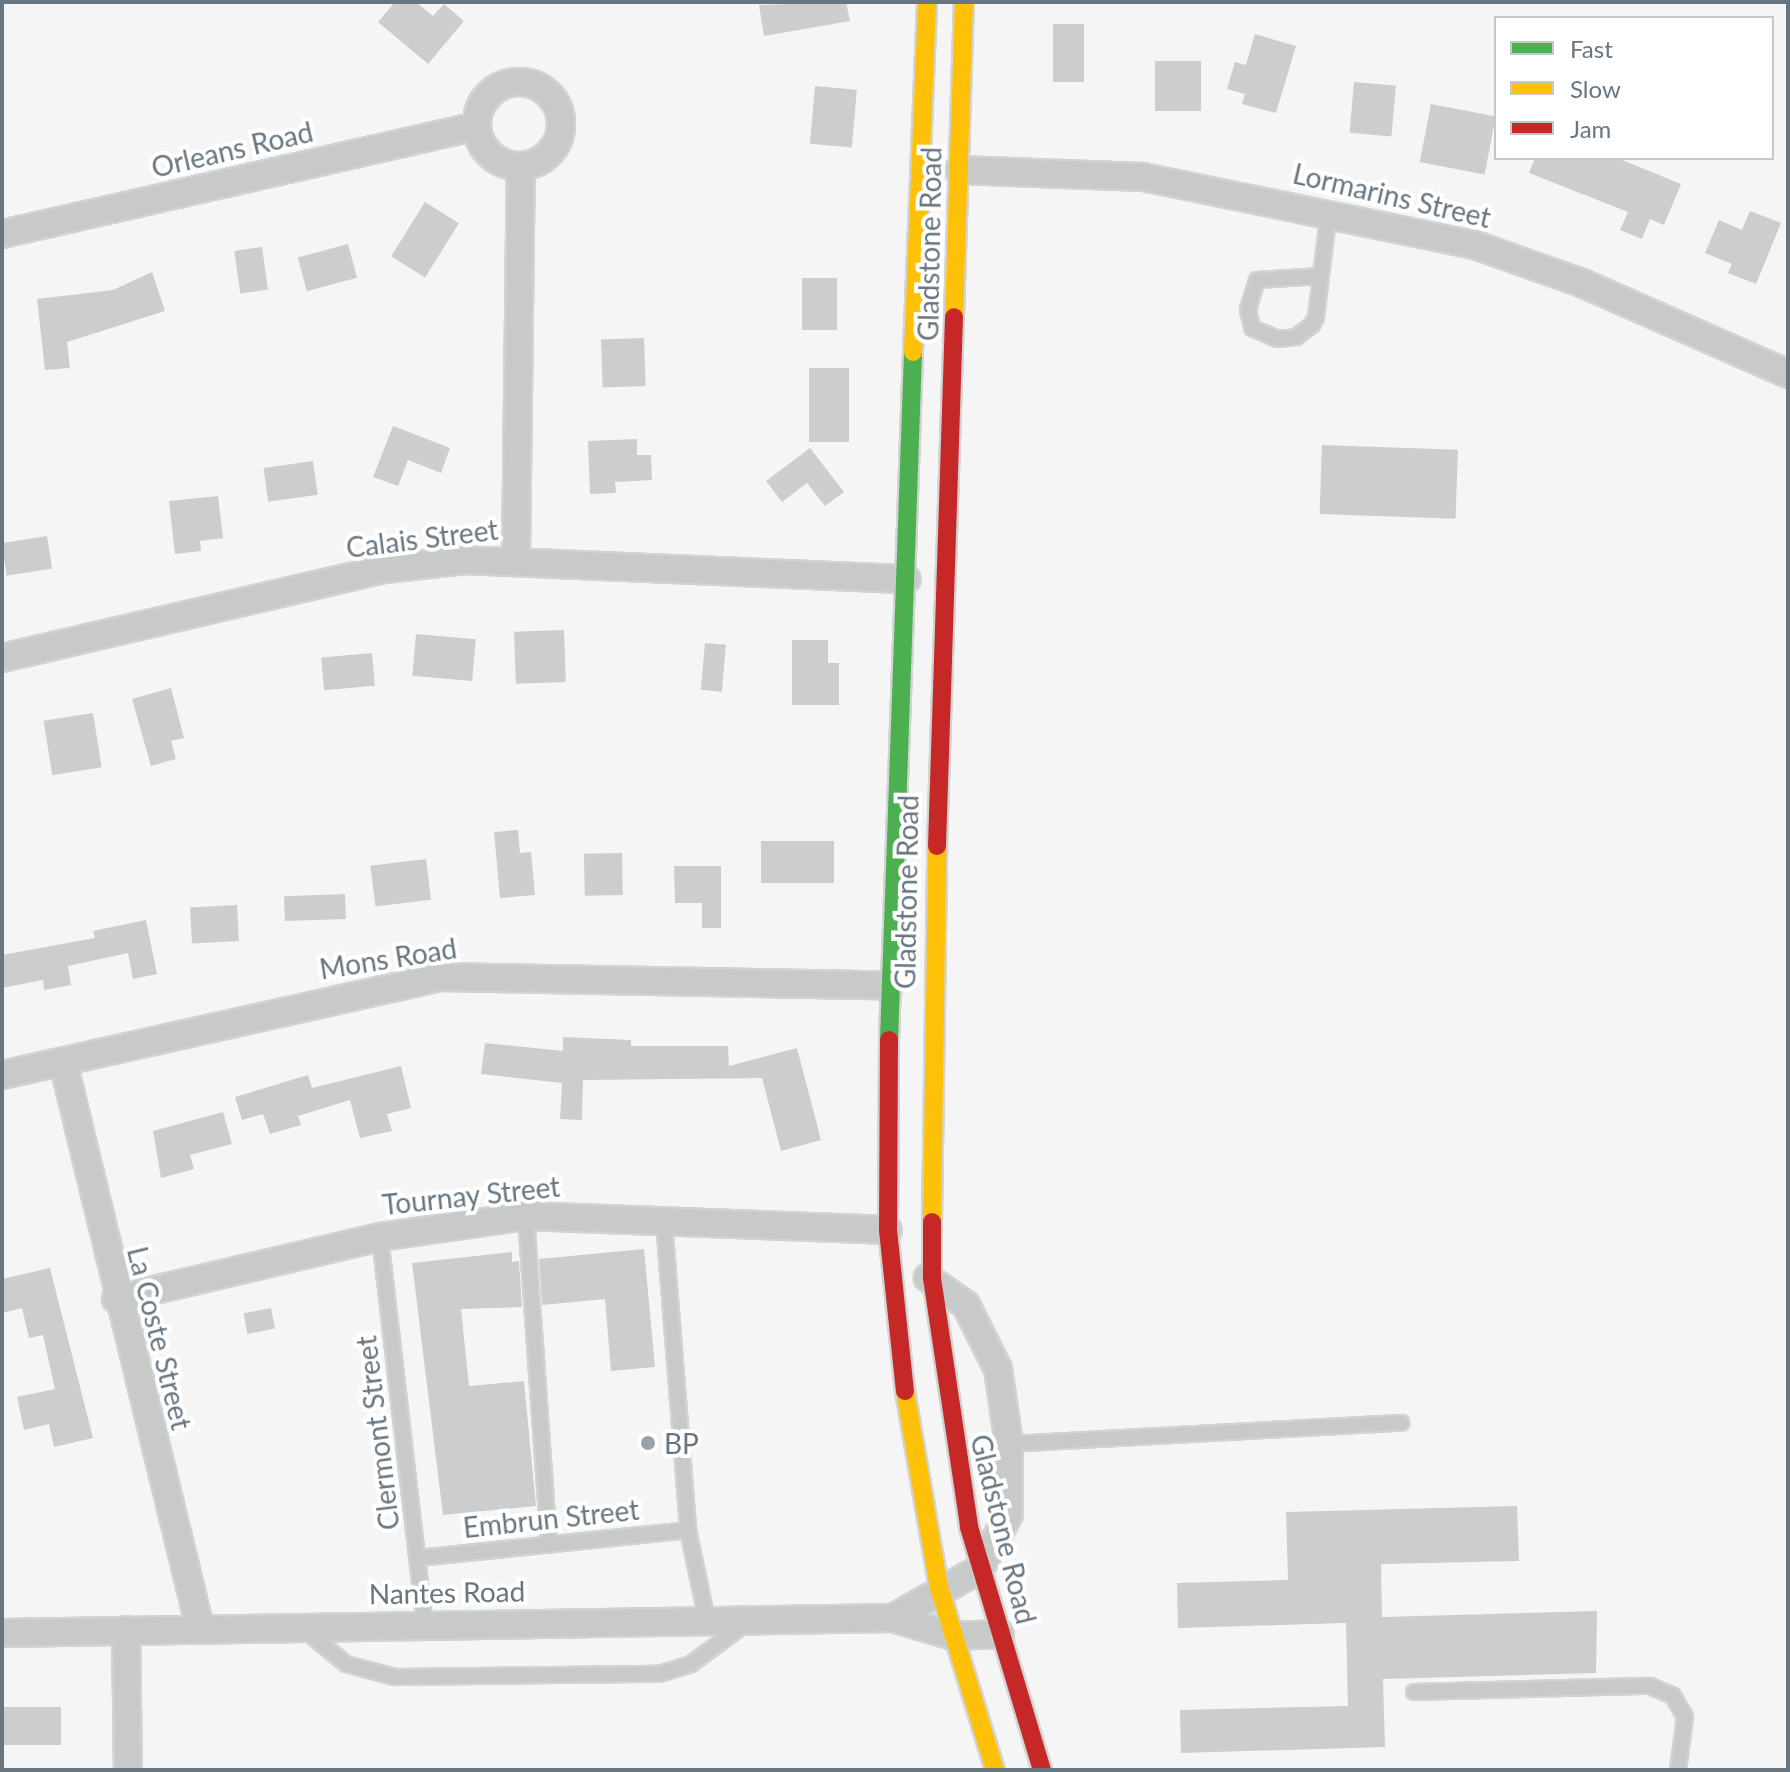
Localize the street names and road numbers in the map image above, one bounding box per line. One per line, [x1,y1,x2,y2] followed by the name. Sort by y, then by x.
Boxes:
[148,114,316,184] street label: Orleans Road
[911,147,947,341] street label: Gladstone Road
[1290,156,1494,234] street label: Lormarins Street
[344,512,500,564] street label: Calais Street
[888,795,924,989] street label: Gladstone Road
[317,931,459,985] street label: Mons Road
[380,1169,562,1221] street label: Tournay Street
[121,1243,199,1433] street label: La Coste Street
[348,1334,406,1532] street label: Clermont Street
[964,1431,1044,1627] street label: Gladstone Road
[461,1492,641,1544] street label: Embrun Street
[368,1574,526,1610] street label: Nantes Road

